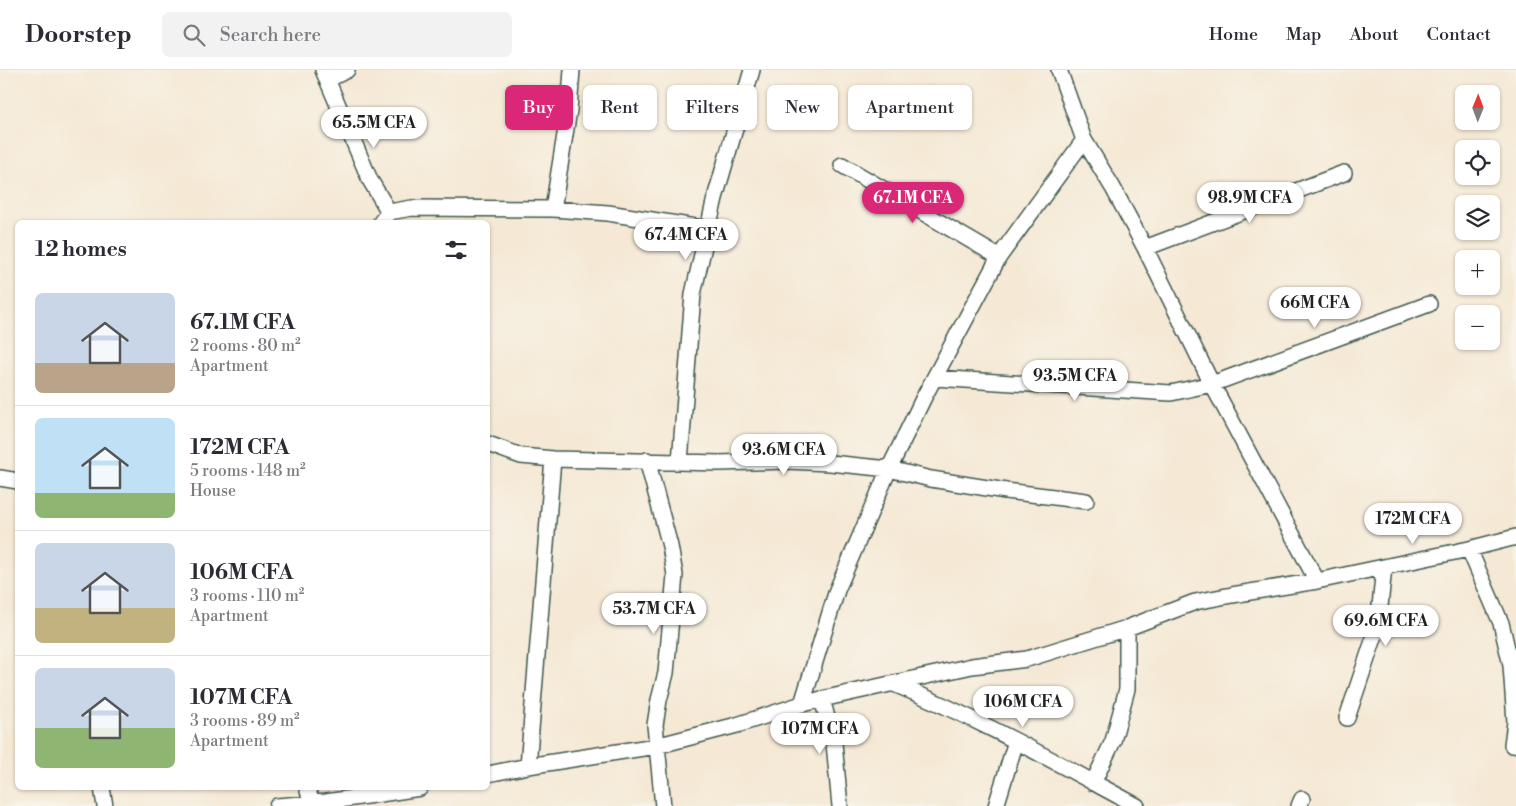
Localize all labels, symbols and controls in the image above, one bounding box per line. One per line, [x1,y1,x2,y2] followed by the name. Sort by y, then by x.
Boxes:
[162,12,512,57] search box
[25,20,132,50] text: Doorstep
[180,21,208,49] icon: search
[220,23,321,47] text: Search here
[1209,23,1258,46] text: Home
[1286,23,1322,46] text: Map
[1350,23,1399,46] text: About
[1427,23,1491,46] text: Contact
[505,85,573,130] chip: Buy
[583,85,657,130] chip: Rent
[667,85,757,130] chip: Filters
[767,85,838,130] chip: New
[848,85,972,130] chip: Apartment
[1455,85,1500,130] north arrow
[1455,85,1500,350] map controls
[317,106,431,149] pin: 65.5M CFA
[332,113,416,133] text: 65.5M CFA
[1455,140,1500,185] button: locate
[856,182,970,224] pin: 67.1M CFA
[1193,182,1307,224] pin: 98.9M CFA
[873,188,953,208] text: 67.1M CFA
[1208,188,1292,208] text: 98.9M CFA
[1455,195,1500,240] button: layers
[629,218,743,261] pin: 67.4M CFA
[645,225,727,245] text: 67.4M CFA
[442,236,470,264] icon: filters
[35,237,127,263] text: 12 homes
[1455,250,1500,295] button: +
[1269,286,1361,329] pin: 66M CFA
[1280,293,1350,313] text: 66M CFA
[1455,305,1500,350] button: −
[190,310,295,336] text: 67.1M CFA
[75,313,135,373] icon: home
[190,336,301,356] text: 2 rooms · 80 m²
[190,356,269,376] text: Apartment
[1018,360,1132,402] pin: 93.5M CFA
[1033,366,1117,386] text: 93.5M CFA
[727,434,841,476] pin: 93.6M CFA
[190,435,289,461] text: 172M CFA
[75,438,135,498] icon: home
[742,440,826,460] text: 93.6M CFA
[190,461,306,481] text: 5 rooms · 148 m²
[190,481,236,501] text: House
[1361,502,1465,545] pin: 172M CFA
[1375,509,1451,529] text: 172M CFA
[190,560,293,586] text: 106M CFA
[75,563,135,623] icon: home
[190,586,304,606] text: 3 rooms · 110 m²
[597,592,711,635] pin: 53.7M CFA
[612,599,696,619] text: 53.7M CFA
[1329,604,1443,647] pin: 69.6M CFA
[190,606,269,626] text: Apartment
[1344,611,1428,631] text: 69.6M CFA
[190,685,292,711] text: 107M CFA
[971,686,1075,728] pin: 106M CFA
[75,688,135,748] icon: home
[984,692,1062,712] text: 106M CFA
[190,711,300,731] text: 3 rooms · 89 m²
[768,712,872,755] pin: 107M CFA
[781,719,859,739] text: 107M CFA
[190,731,269,751] text: Apartment

